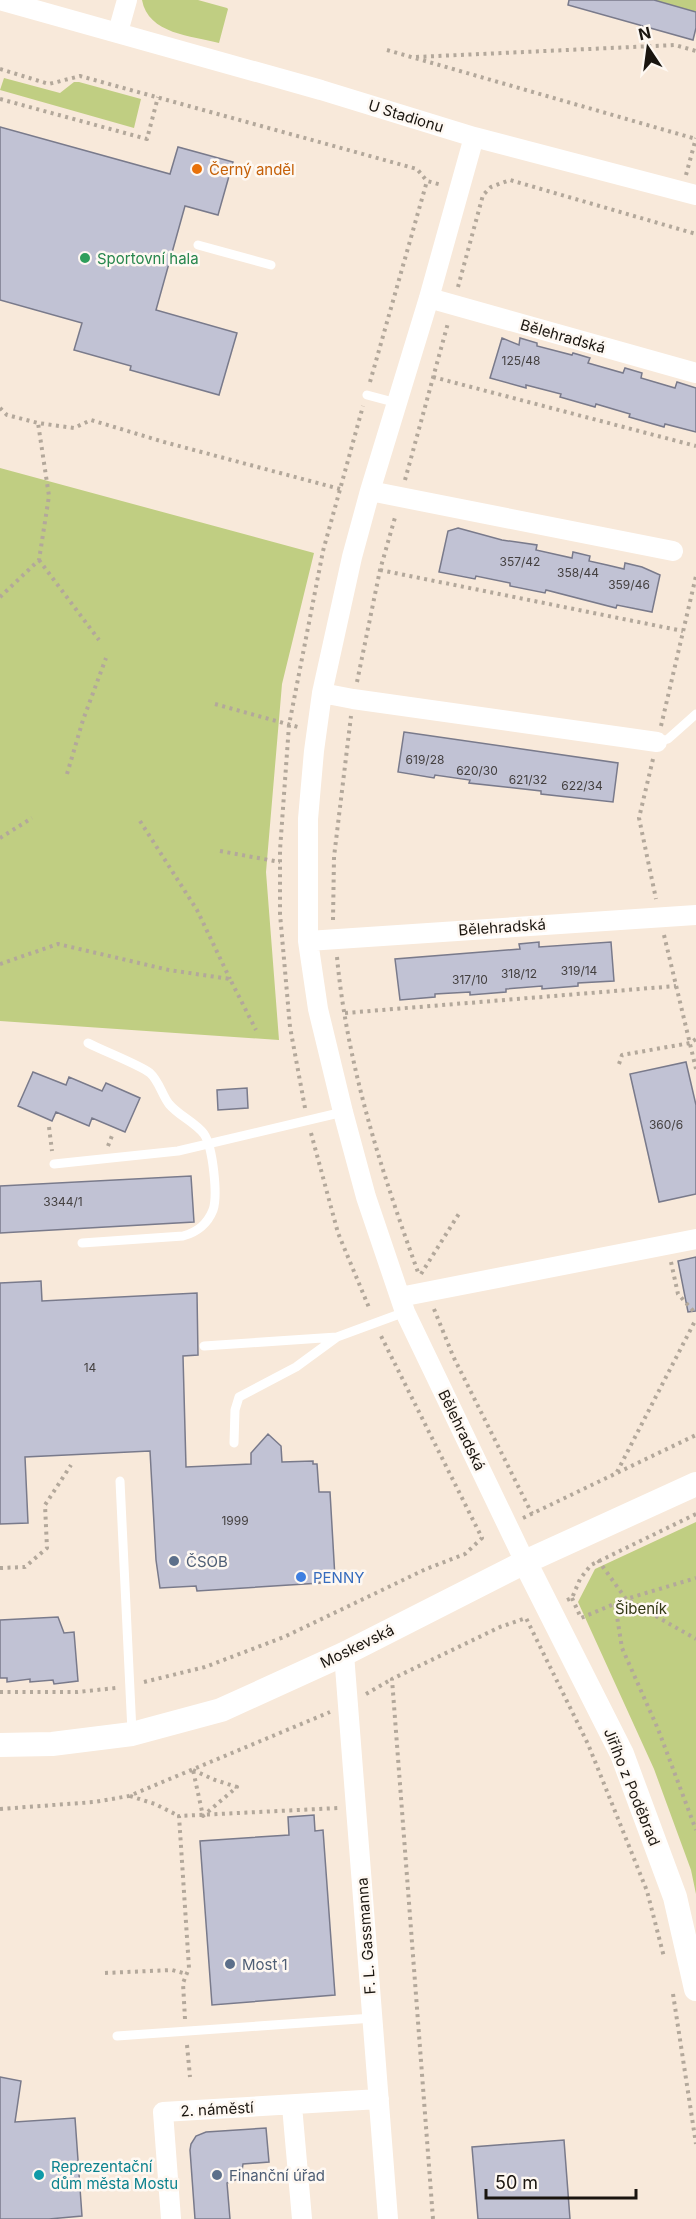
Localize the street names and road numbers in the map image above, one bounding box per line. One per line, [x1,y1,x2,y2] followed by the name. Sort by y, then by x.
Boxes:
[366,96,446,136] street label: U Stadionu
[518,315,608,357] street label: Bělehradská
[458,914,546,940] street label: Bělehradská
[434,1386,490,1474] street label: Bělehradská
[317,1620,397,1672] street label: Moskevská
[600,1725,664,1849] street label: Jiřího z Poděbrad
[352,1877,380,1995] street label: F. L. Gassmanna
[180,2098,254,2120] street label: 2. náměstí

